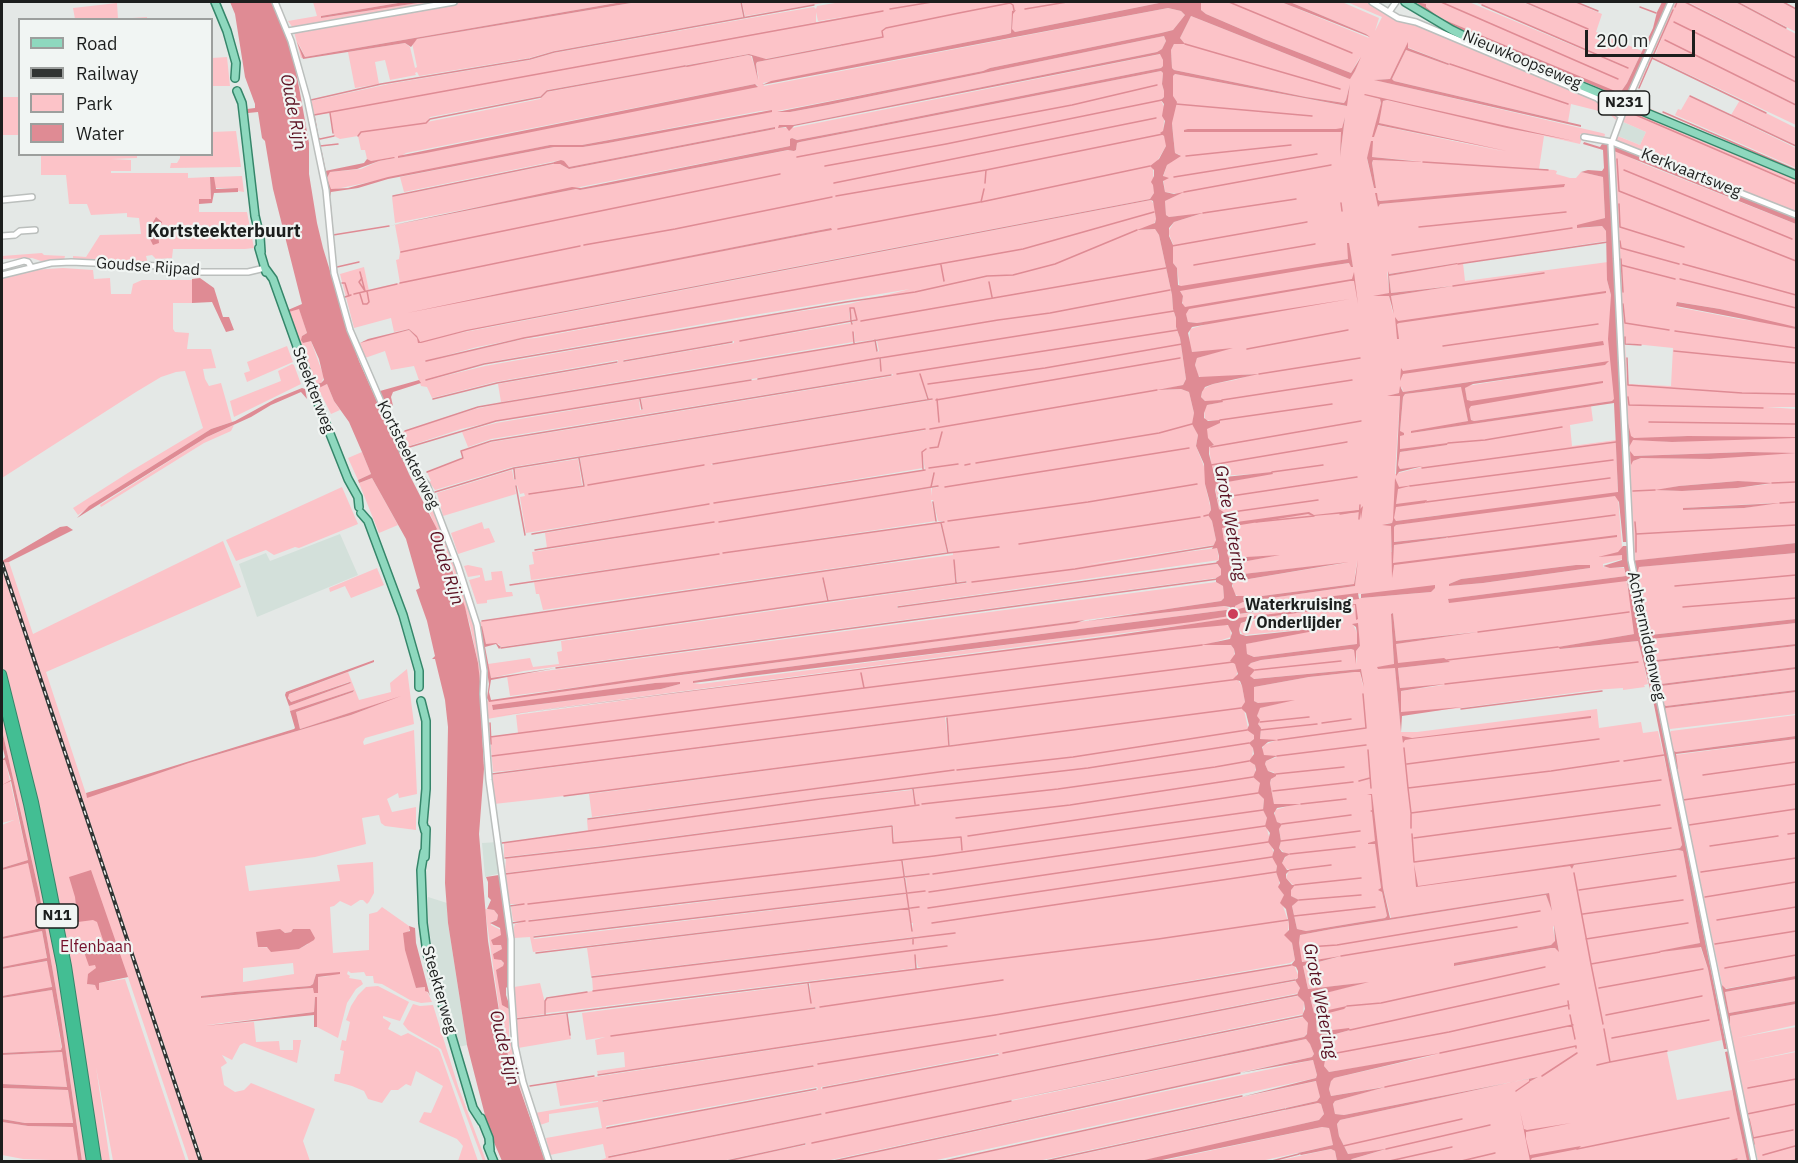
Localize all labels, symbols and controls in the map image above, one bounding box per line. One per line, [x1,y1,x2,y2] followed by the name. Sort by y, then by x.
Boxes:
[18,18,213,156] legend
[1588,18,1698,56] scale bar
[1460,26,1584,94] street label: Nieuwkoopseweg
[1596,29,1648,52] text: 200 m
[76,32,117,55] text: Road
[76,62,138,85] text: Railway
[275,72,311,152] water label: Oude Rijn
[1598,91,1650,115] road number: N231
[76,92,112,115] text: Park
[76,122,124,145] text: Water
[1638,144,1744,202] street label: Kerkvaartsweg
[147,221,301,243] district label: Kortsteekterbuurt
[95,254,201,280] street label: Goudse Rijpad
[288,344,338,436] street label: Steekterweg
[372,398,444,512] street label: Kortsteekterweg
[1209,463,1251,583] water label: Grote Wetering
[424,528,468,608] water label: Oude Rijn
[1623,570,1669,702] street label: Achtermiddenweg
[1245,595,1351,633] place label: Waterkruising / Onderlijder
[1226,607,1240,621] marker: Waterkruising / Onderlijder
[36,904,78,928] road number: N11
[60,937,132,957] park label: Elfenbaan
[1298,941,1342,1061] water label: Grote Wetering
[417,944,461,1036] street label: Steekterweg
[484,1008,524,1088] water label: Oude Rijn

